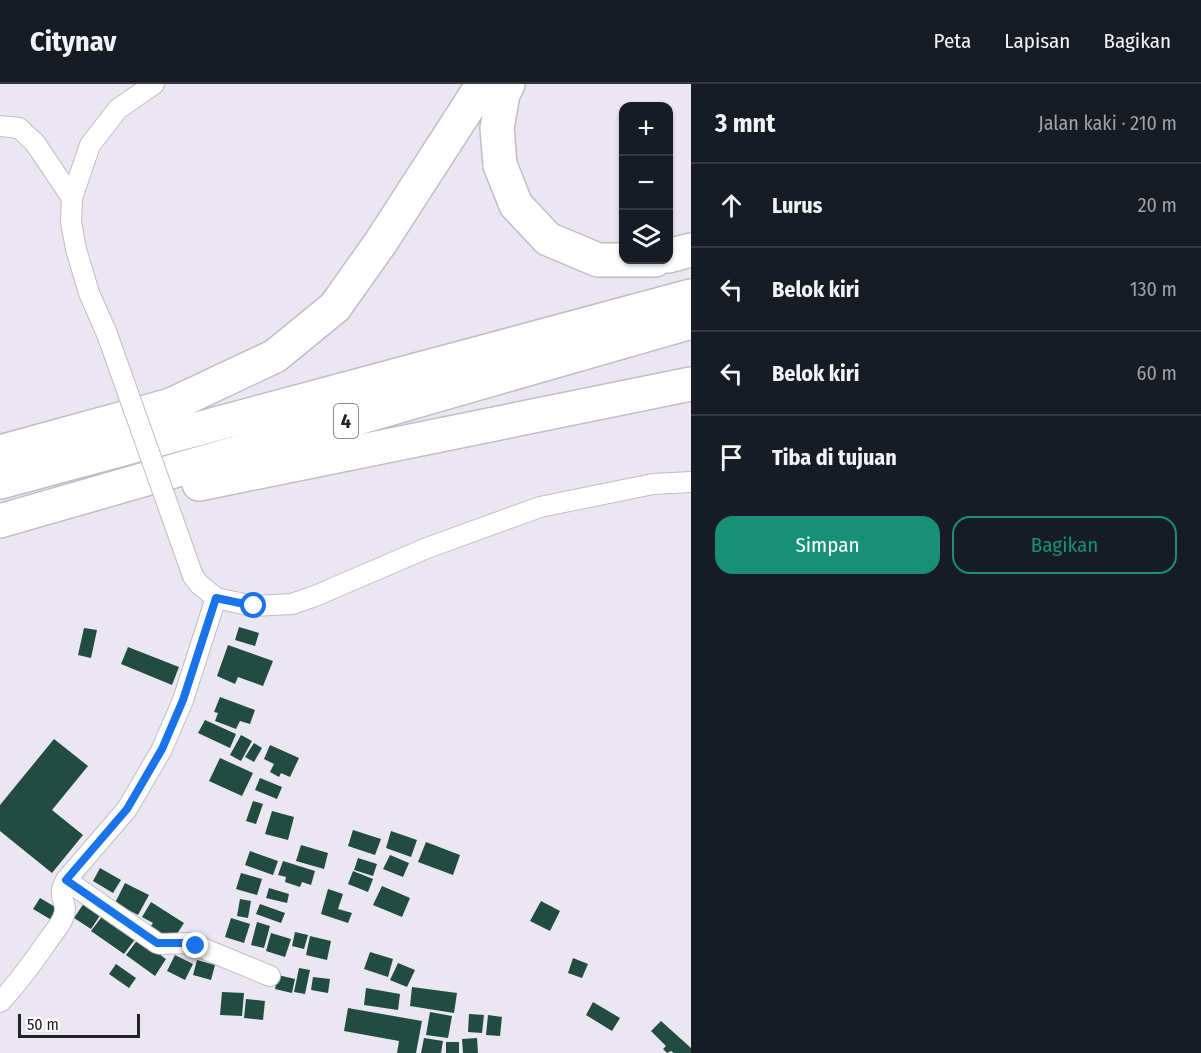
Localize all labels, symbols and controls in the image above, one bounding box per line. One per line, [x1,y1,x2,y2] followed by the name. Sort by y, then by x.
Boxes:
[30,25,116,58] text: Citynav
[934,28,971,54] text: Peta
[1004,28,1070,54] text: Lapisan
[1103,28,1171,54] text: Bagikan
[619,102,673,264] map controls
[619,102,673,156] button: +
[715,108,775,139] text: 3 mnt
[1038,111,1177,135] text: Jalan kaki · 210 m
[619,156,673,210] button: −
[715,189,748,222] icon: ahead
[772,192,822,219] text: Lurus
[1138,193,1177,217] text: 20 m
[619,210,673,264] button: layers
[715,273,748,306] icon: left
[772,276,860,303] text: Belok kiri
[1130,277,1177,301] text: 130 m
[715,357,748,390] icon: left
[772,360,860,387] text: Belok kiri
[1137,361,1177,385] text: 60 m
[334,404,358,438] road number: 4
[715,441,748,474] icon: arrive
[772,444,897,471] text: Tiba di tujuan
[715,516,940,574] button: Simpan
[952,516,1177,574] button: Bagikan
[240,592,266,618] route start
[182,932,208,958] route end
[18,1011,140,1038] scale bar
[27,1015,59,1034] text: 50 m

